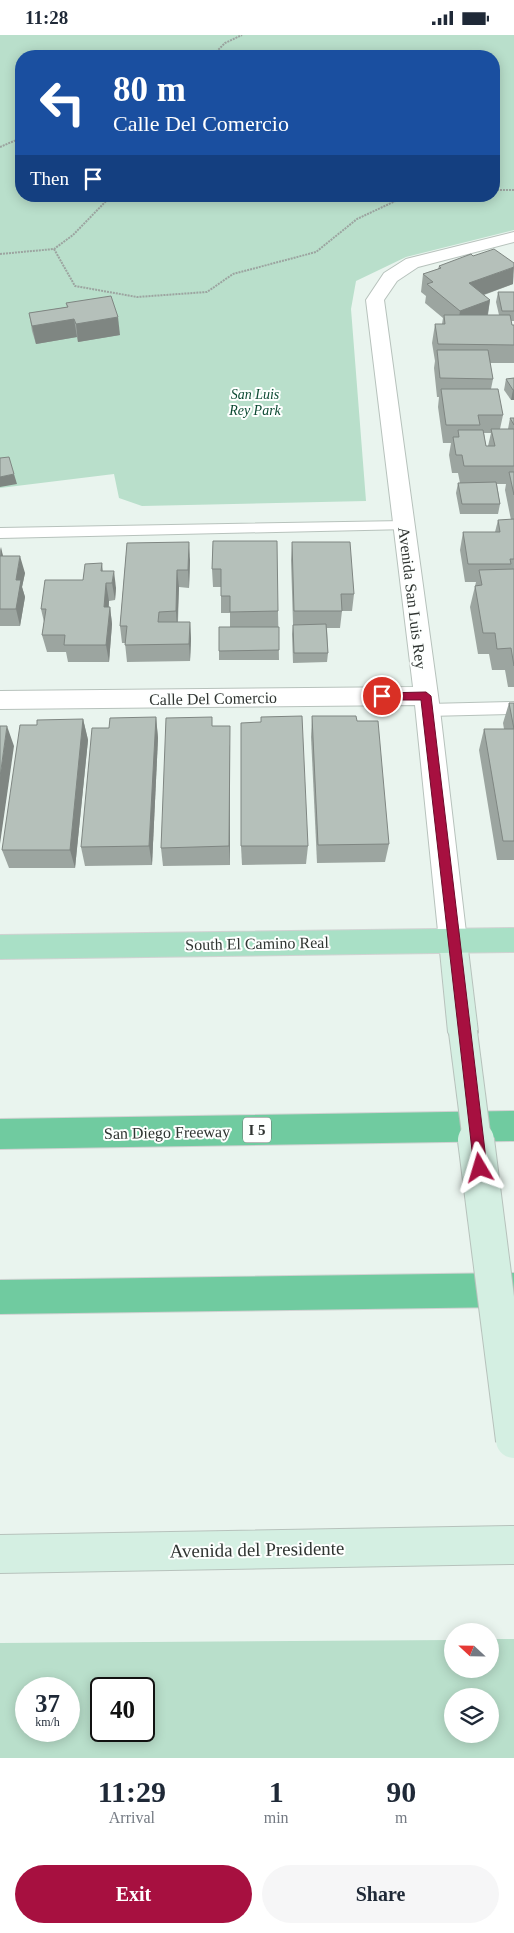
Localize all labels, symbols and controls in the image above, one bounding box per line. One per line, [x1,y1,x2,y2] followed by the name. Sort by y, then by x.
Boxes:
[25,7,68,28] text: 11:28
[30,70,95,135] icon: left
[113,70,186,109] text: 80 m
[113,111,289,136] text: Calle Del Comercio
[79,165,107,193] icon: arrive
[30,168,69,189] text: Then
[228,387,282,418] park label: San Luis Rey Park
[394,526,430,670] street label: Avenida San Luis Rey
[361,675,403,717] pin
[368,682,396,710] icon: arrive
[149,689,277,708] street label: Calle Del Comercio
[185,934,329,953] street label: South El Camino Real
[243,1117,271,1143] road number: I 5
[104,1123,230,1143] street label: San Diego Freeway
[453,1141,505,1193] position arrow
[169,1537,345,1562] street label: Avenida del Presidente
[444,1623,499,1677] north arrow
[444,1623,499,1743] map controls
[90,1677,155,1742] speed limit sign: 40
[444,1688,499,1743] button: layers
[35,1690,60,1717] text: 37
[35,1715,60,1729] text: km/h
[98,1775,166,1808] text: 11:29
[269,1775,284,1808] text: 1
[386,1775,416,1808] text: 90
[109,1809,155,1826] text: Arrival
[264,1809,289,1826] text: min
[395,1809,408,1826] text: m
[15,1865,252,1923] button: Exit
[262,1865,499,1923] button: Share

